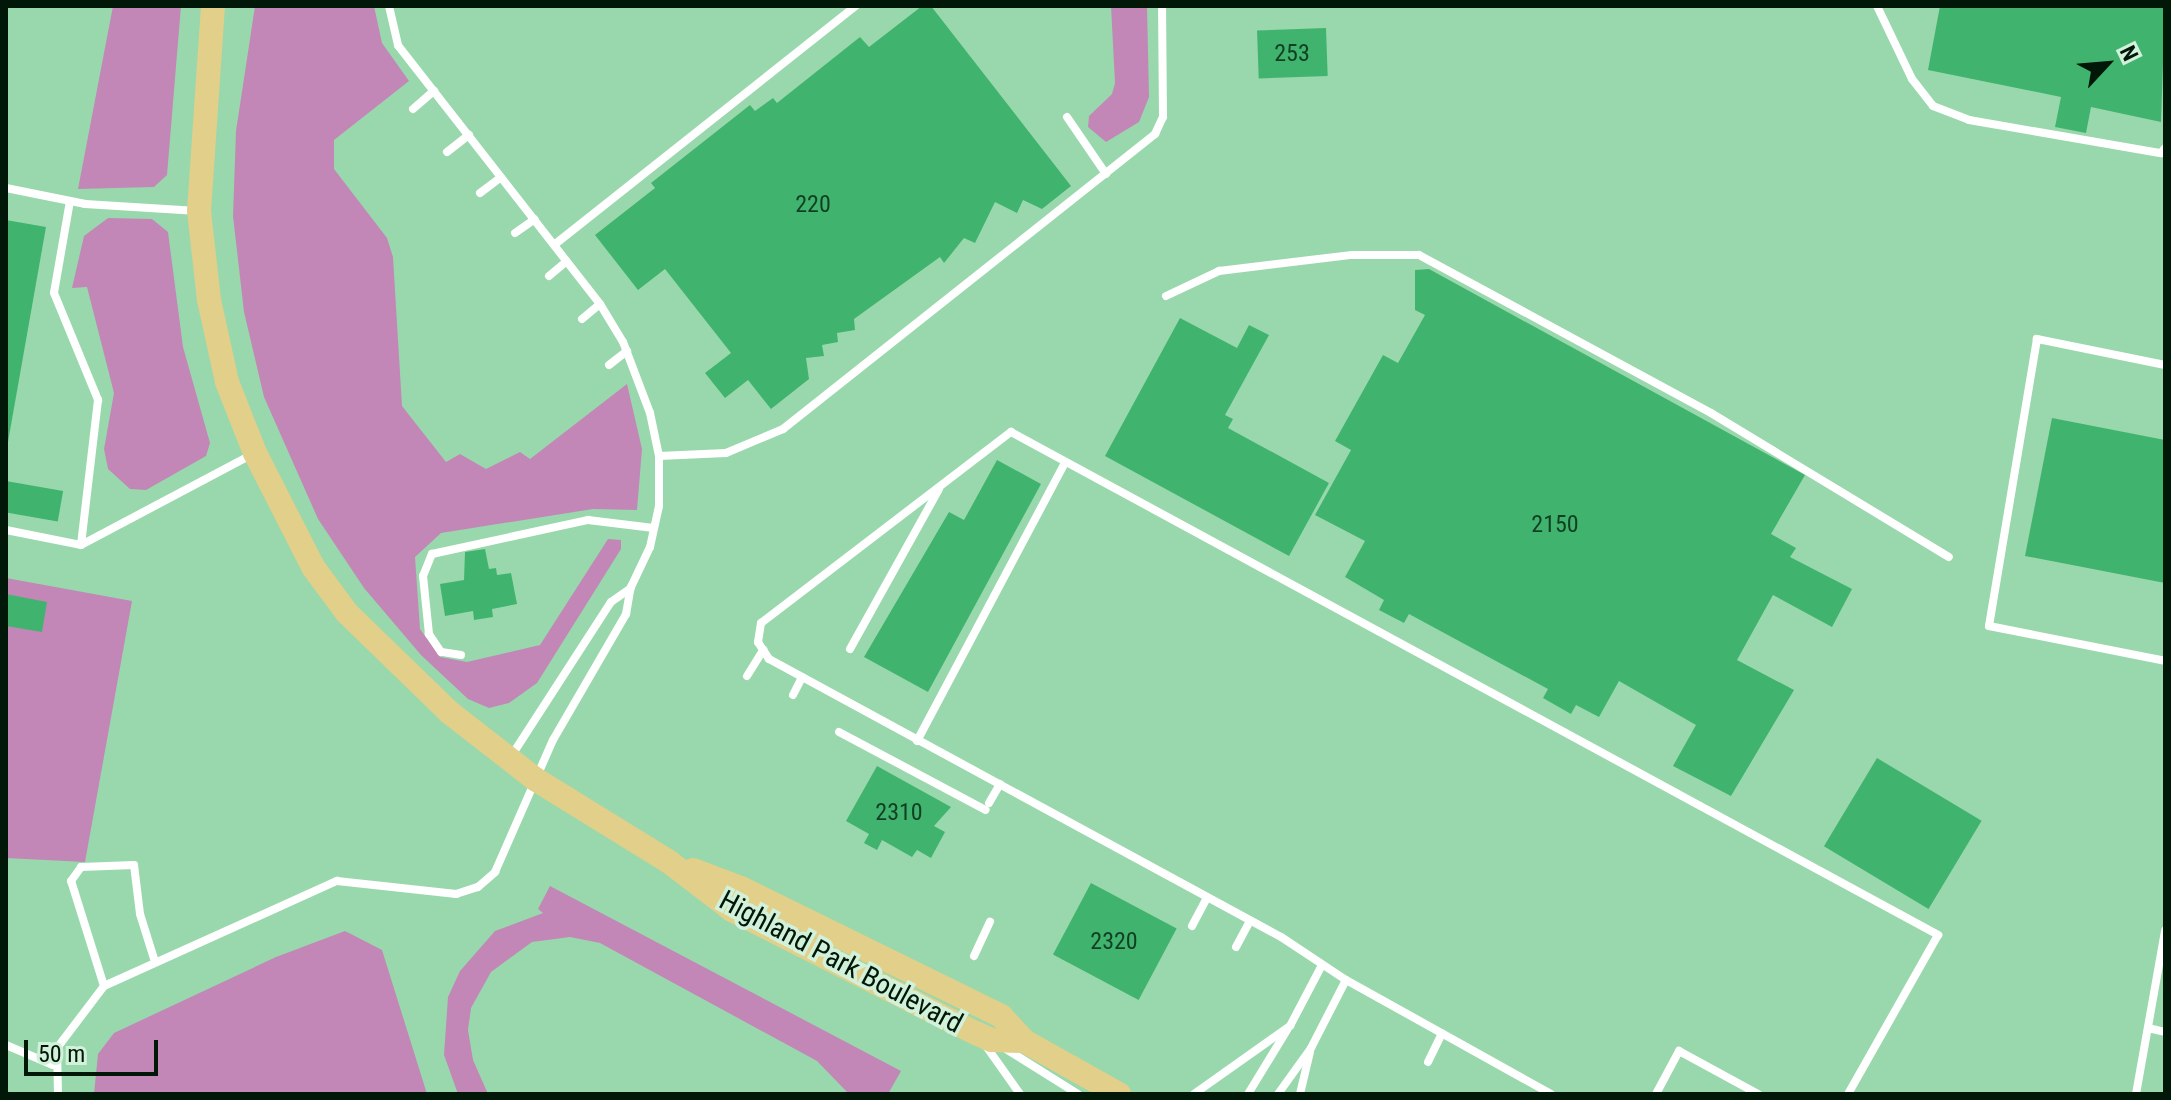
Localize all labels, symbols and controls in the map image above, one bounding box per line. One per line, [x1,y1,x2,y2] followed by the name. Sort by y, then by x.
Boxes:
[2067,24,2147,104] north arrow
[1274,40,1310,68] house number: 253
[2115,42,2143,65] text: N
[795,191,831,219] house number: 220
[1531,511,1579,539] house number: 2150
[875,799,923,827] house number: 2310
[714,884,968,1040] street label: Highland Park Boulevard
[1090,928,1138,956] house number: 2320
[28,1024,162,1074] scale bar
[38,1040,85,1068] text: 50 m

